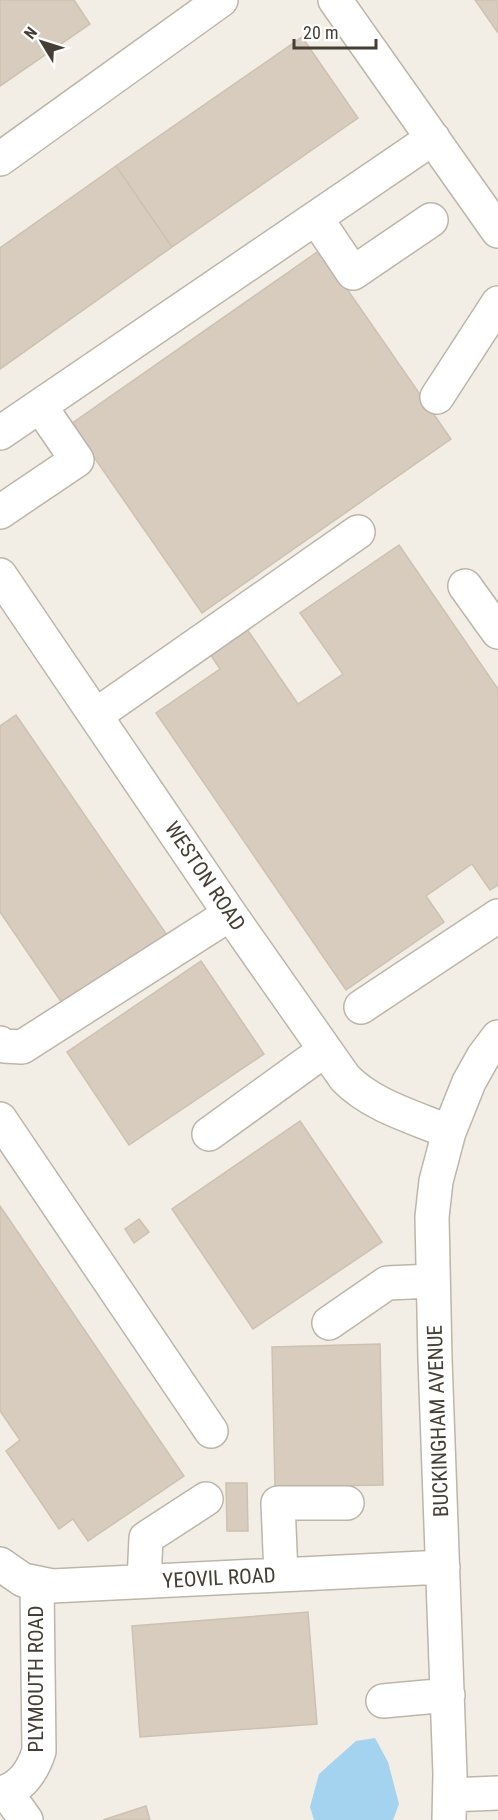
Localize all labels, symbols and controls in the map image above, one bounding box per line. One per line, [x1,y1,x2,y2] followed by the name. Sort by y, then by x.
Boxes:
[12,12,72,72] north arrow
[294,12,376,50] scale bar
[303,22,338,43] text: 20 m
[20,23,41,43] text: N
[160,817,250,935] street label: WESTON ROAD
[423,1325,453,1517] street label: BUCKINGHAM AVENUE
[162,1563,276,1593] street label: YEOVIL ROAD
[24,1606,48,1752] street label: PLYMOUTH ROAD

